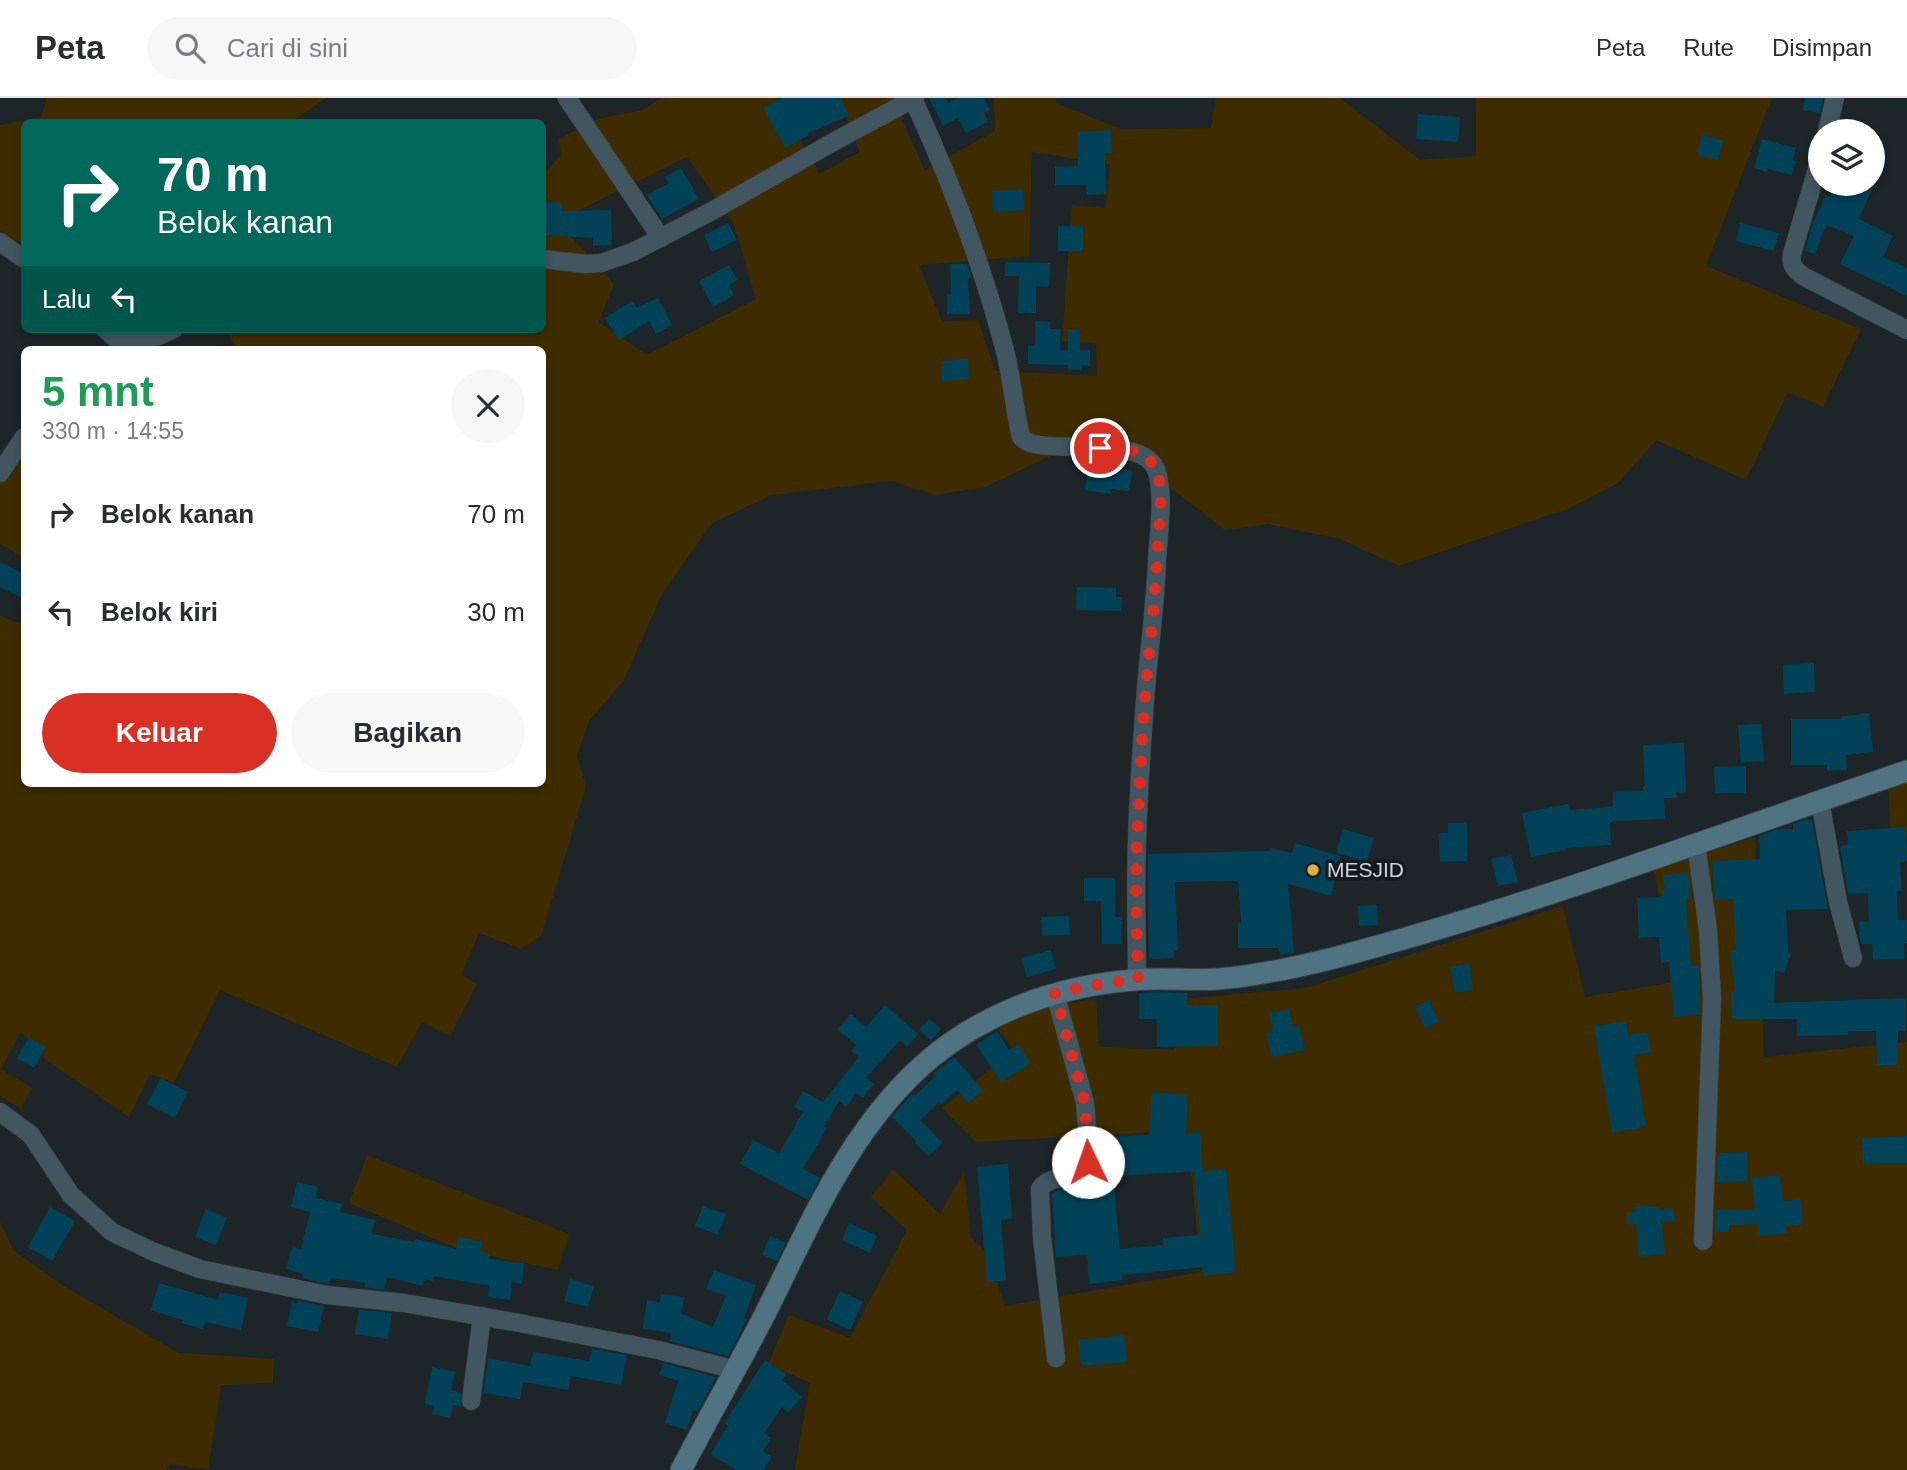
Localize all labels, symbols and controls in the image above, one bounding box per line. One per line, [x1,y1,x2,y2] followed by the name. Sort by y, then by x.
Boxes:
[147,17,637,80] search box
[35,29,105,66] text: Peta
[171,29,209,67] icon: search
[227,33,348,63] text: Cari di sini
[1596,34,1645,61] text: Peta
[1683,34,1734,61] text: Rute
[1772,34,1872,61] text: Disimpan
[1808,119,1885,196] map controls
[1808,119,1885,196] button: layers
[42,147,133,238] icon: right
[157,147,269,201] text: 70 m
[157,204,333,240] text: Belok kanan
[105,280,143,318] icon: left
[42,284,91,314] text: Lalu
[42,368,154,415] text: 5 mnt
[451,369,525,443] button: close
[42,418,184,444] text: 330 m · 14:55
[1070,418,1130,478] pin
[1081,429,1119,467] icon: arrive
[42,495,80,533] icon: right
[101,499,254,529] text: Belok kanan
[467,499,525,529] text: 70 m
[42,593,80,631] icon: left
[101,597,218,627] text: Belok kiri
[467,597,525,627] text: 30 m
[42,693,277,773] button: Keluar
[291,693,525,773] button: Bagikan
[1327,858,1404,881] place label: MESJID
[1305,862,1321,878] marker: MESJID
[1051,1125,1125,1199] position arrow

